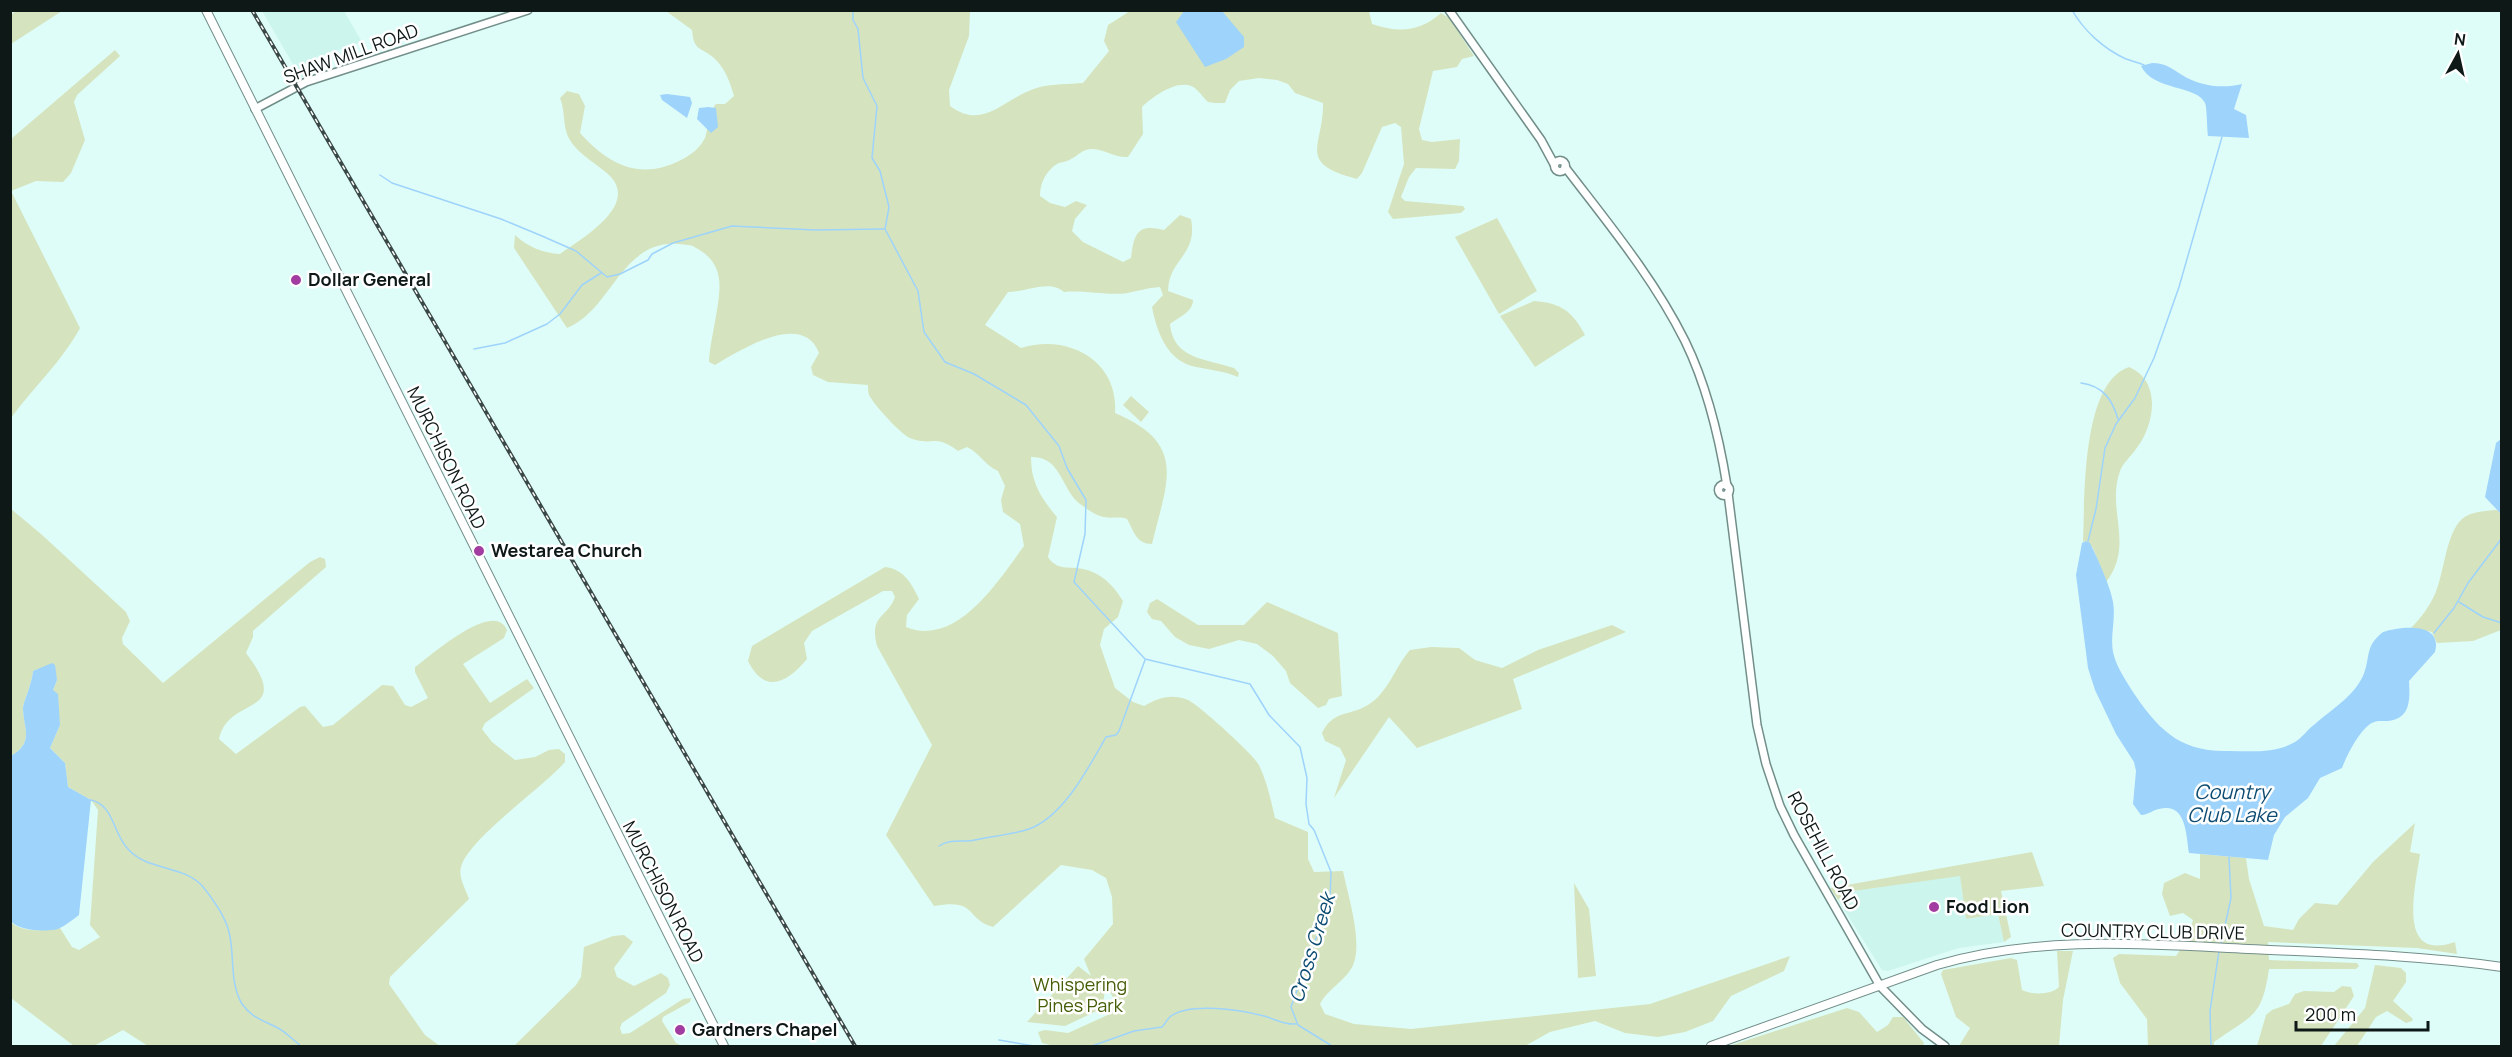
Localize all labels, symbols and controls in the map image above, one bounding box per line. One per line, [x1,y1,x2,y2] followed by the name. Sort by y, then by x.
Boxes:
[280,18,421,89] street label: SHAW MILL ROAD
[2428,24,2488,84] north arrow
[2453,27,2467,51] text: N
[308,267,431,291] place label: Dollar General
[289,273,303,287] marker: Dollar General
[402,382,492,533] street label: MURCHISON ROAD
[491,538,642,562] place label: Westarea Church
[472,544,486,558] marker: Westarea Church
[2187,778,2278,828] water label: Country Club Lake
[1783,787,1865,914] street label: ROSEHILL ROAD
[618,817,710,966] street label: MURCHISON ROAD
[1282,887,1342,1006] water label: Cross Creek
[1946,894,2029,918] place label: Food Lion
[1927,900,1941,914] marker: Food Lion
[2061,917,2245,945] street label: COUNTRY CLUB DRIVE
[1033,972,1127,1017] park label: Whispering Pines Park
[2296,994,2428,1032] scale bar
[2305,1002,2356,1026] text: 200 m
[692,1017,838,1041] place label: Gardners Chapel
[673,1023,687,1037] marker: Gardners Chapel

